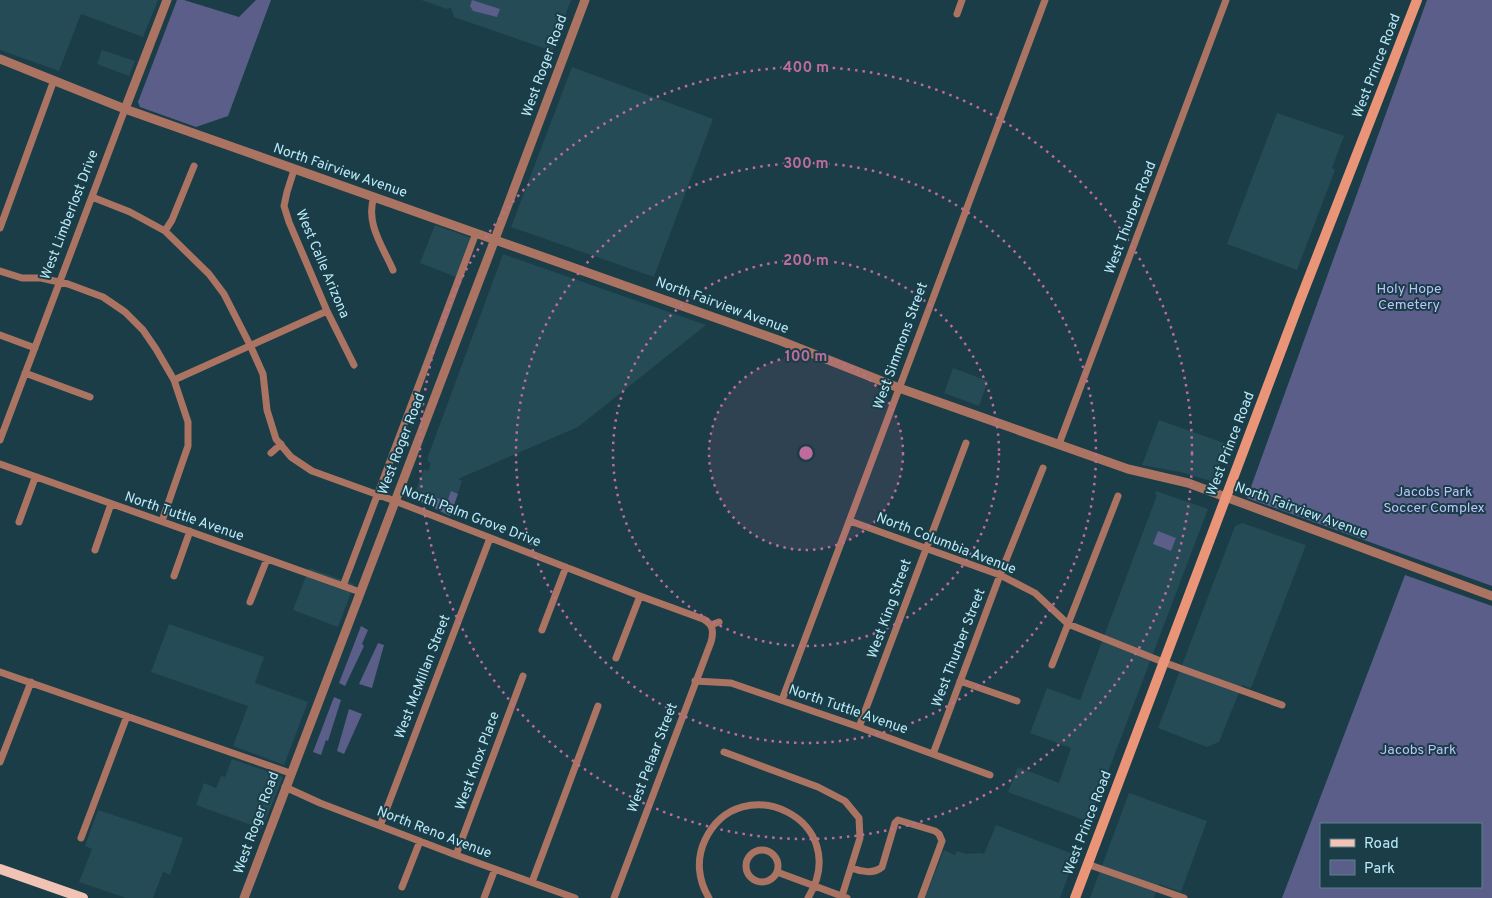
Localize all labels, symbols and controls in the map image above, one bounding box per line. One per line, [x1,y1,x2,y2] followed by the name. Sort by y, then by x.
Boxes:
[1349,12,1405,120] street label: West Prince Road
[519,13,571,119] street label: West Roger Road
[783,59,829,78] text: 400 m
[271,140,409,202] street label: North Fairview Avenue
[37,148,103,282] street label: West Limberlost Drive
[783,155,829,174] text: 300 m
[1102,159,1160,277] street label: West Thurber Road
[291,207,353,321] street label: West Calle Arizona
[783,252,829,271] text: 200 m
[653,274,791,338] street label: North Fairview Avenue
[870,280,932,412] street label: West Simmons Street
[1376,281,1442,314] park label: Holy Hope Cemetery
[785,348,827,367] text: 100 m
[1203,390,1259,498] street label: West Prince Road
[375,391,429,497] street label: West Roger Road
[797,444,815,462] centre of rings
[1232,479,1370,543] street label: North Fairview Avenue
[399,483,543,551] street label: North Palm Grove Drive
[1383,484,1485,517] park label: Jacobs Park Soccer Complex
[122,489,246,545] street label: North Tuttle Avenue
[874,509,1018,579] street label: North Columbia Avenue
[864,557,916,661] street label: West King Street
[929,586,989,710] street label: West Thurber Street
[391,613,455,741] street label: West McMillan Street
[786,682,910,738] street label: North Tuttle Avenue
[624,701,682,815] street label: West Pelaar Street
[452,709,504,813] street label: West Knox Place
[1380,742,1456,759] park label: Jacobs Park
[1060,769,1116,877] street label: West Prince Road
[231,770,283,876] street label: West Roger Road
[374,803,494,863] street label: North Reno Avenue
[1320,823,1482,888] legend
[1364,835,1399,854] text: Road
[1364,860,1395,879] text: Park

